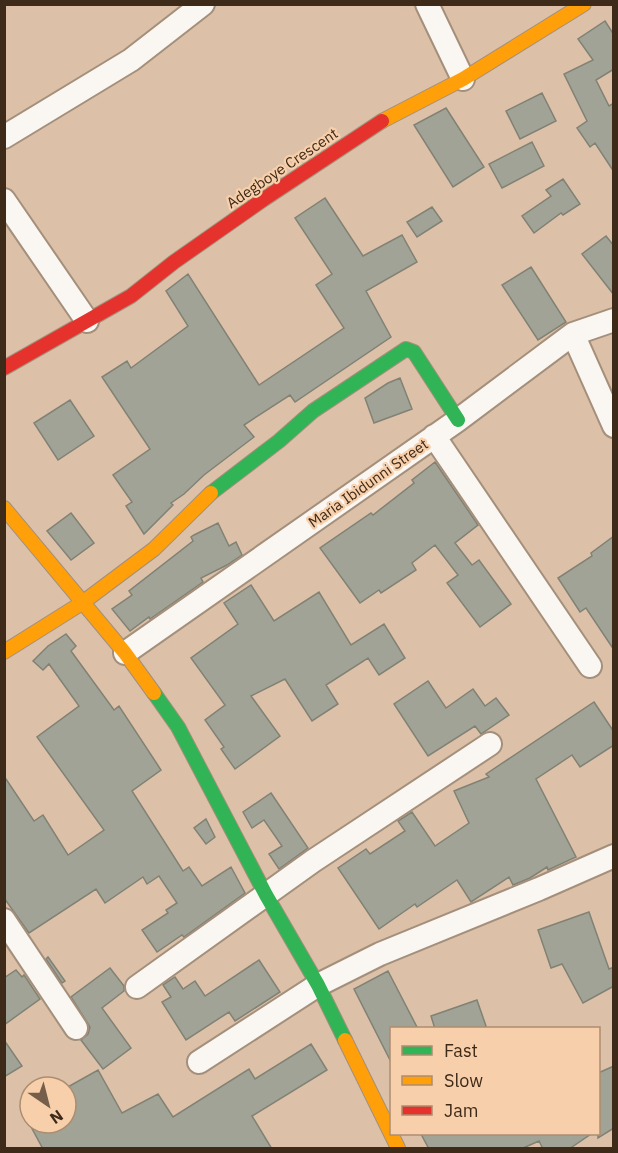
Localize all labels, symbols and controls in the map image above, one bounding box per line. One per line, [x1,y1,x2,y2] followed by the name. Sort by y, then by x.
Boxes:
[223,124,341,212] street label: Adegboye Crescent
[304,434,432,532] street label: Maria Ibidunni Street
[390,1027,600,1135] legend
[444,1039,478,1062] text: Fast
[444,1069,483,1092] text: Slow
[18,1075,78,1135] north arrow
[444,1099,479,1122] text: Jam
[46,1106,67,1129] text: N

